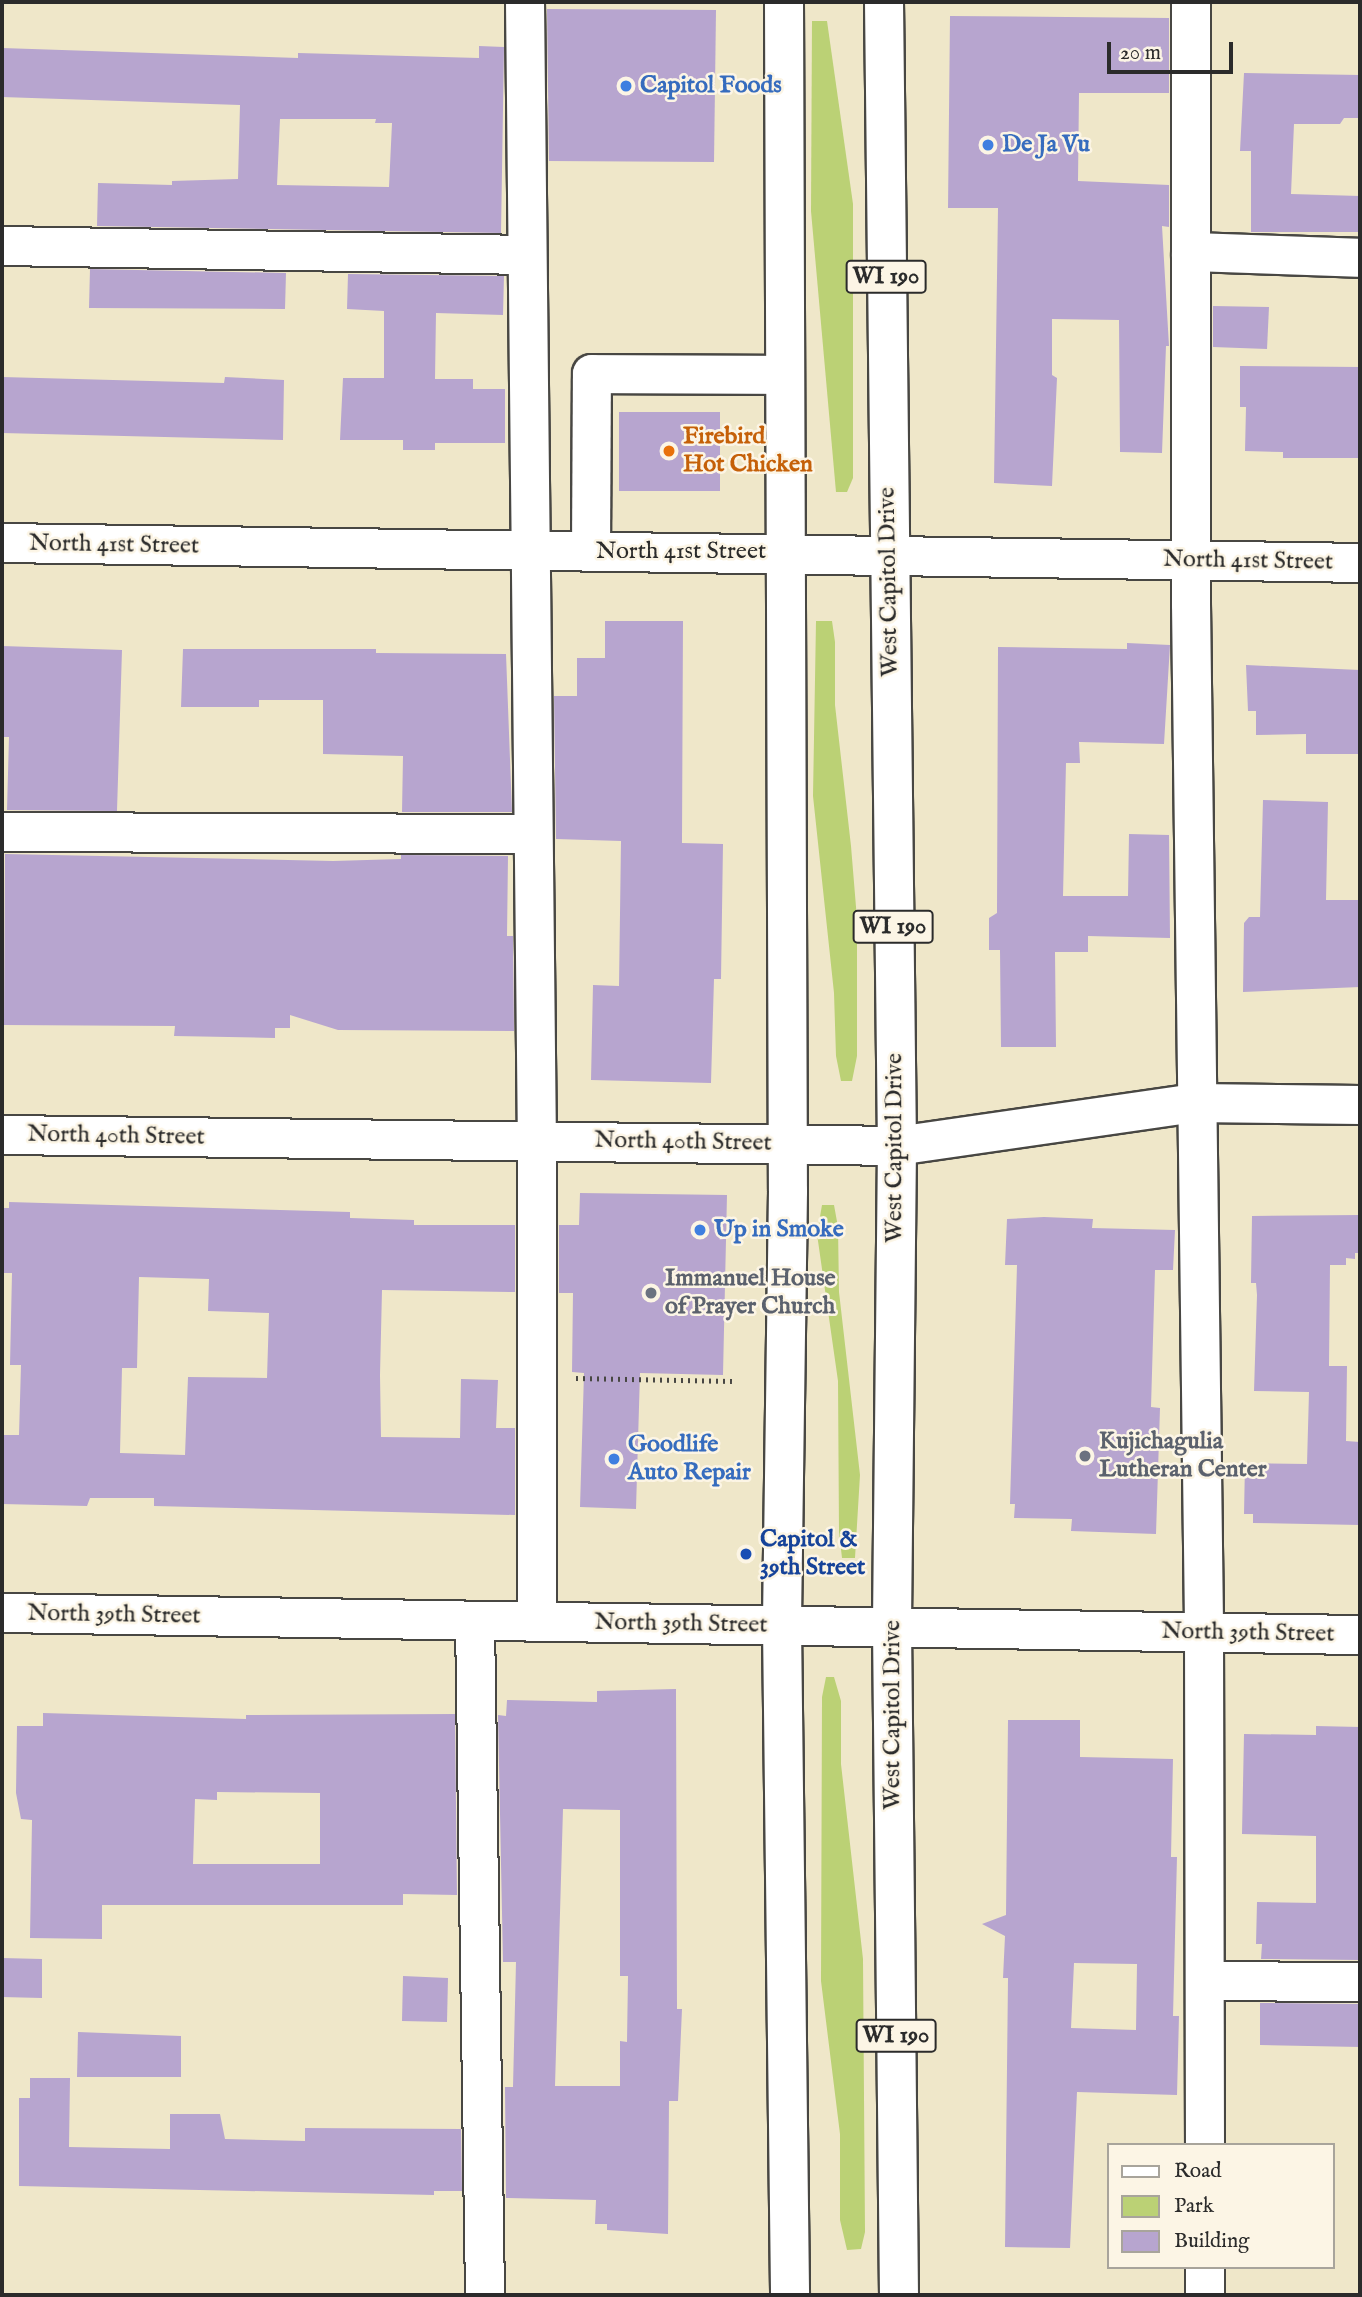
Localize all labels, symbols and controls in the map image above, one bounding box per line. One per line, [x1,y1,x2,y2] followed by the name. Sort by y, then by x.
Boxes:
[1110,28,1236,72] scale bar
[1120,40,1161,67] text: 20 m
[640,72,782,100] place label: Capitol Foods
[618,78,634,94] marker: Capitol Foods
[1002,131,1090,159] place label: De Ja Vu
[980,137,996,153] marker: De Ja Vu
[844,258,928,296] road number: WI 190
[683,423,813,479] place label: Firebird Hot Chicken
[661,443,677,459] marker: Firebird Hot Chicken
[873,487,905,677] street label: West Capitol Drive
[29,529,199,561] street label: North 41st Street
[596,538,766,566] street label: North 41st Street
[1163,545,1333,577] street label: North 41st Street
[851,908,935,946] road number: WI 190
[881,1053,909,1243] street label: West Capitol Drive
[27,1120,205,1152] street label: North 40th Street
[594,1126,772,1158] street label: North 40th Street
[714,1216,844,1244] place label: Up in Smoke
[692,1222,708,1238] marker: Up in Smoke
[665,1265,836,1321] place label: Immanuel House of Prayer Church
[643,1285,659,1301] marker: Immanuel House of Prayer Church
[1099,1428,1267,1484] place label: Kujichagulia Lutheran Center
[628,1431,751,1487] place label: Goodlife Auto Repair
[1077,1448,1093,1464] marker: Kujichagulia Lutheran Center
[606,1451,622,1467] marker: Goodlife Auto Repair
[760,1526,865,1582] place label: Capitol & 39th Street
[738,1546,754,1562] marker: Capitol & 39th Street
[27,1599,201,1631] street label: North 39th Street
[594,1608,768,1640] street label: North 39th Street
[1161,1617,1335,1649] street label: North 39th Street
[879,1620,907,1810] street label: West Capitol Drive
[854,2016,938,2056] road number: WI 190
[1106,2143,1334,2269] legend
[1174,2158,1221,2185] text: Road
[1174,2193,1214,2220] text: Park
[1174,2228,1249,2255] text: Building

